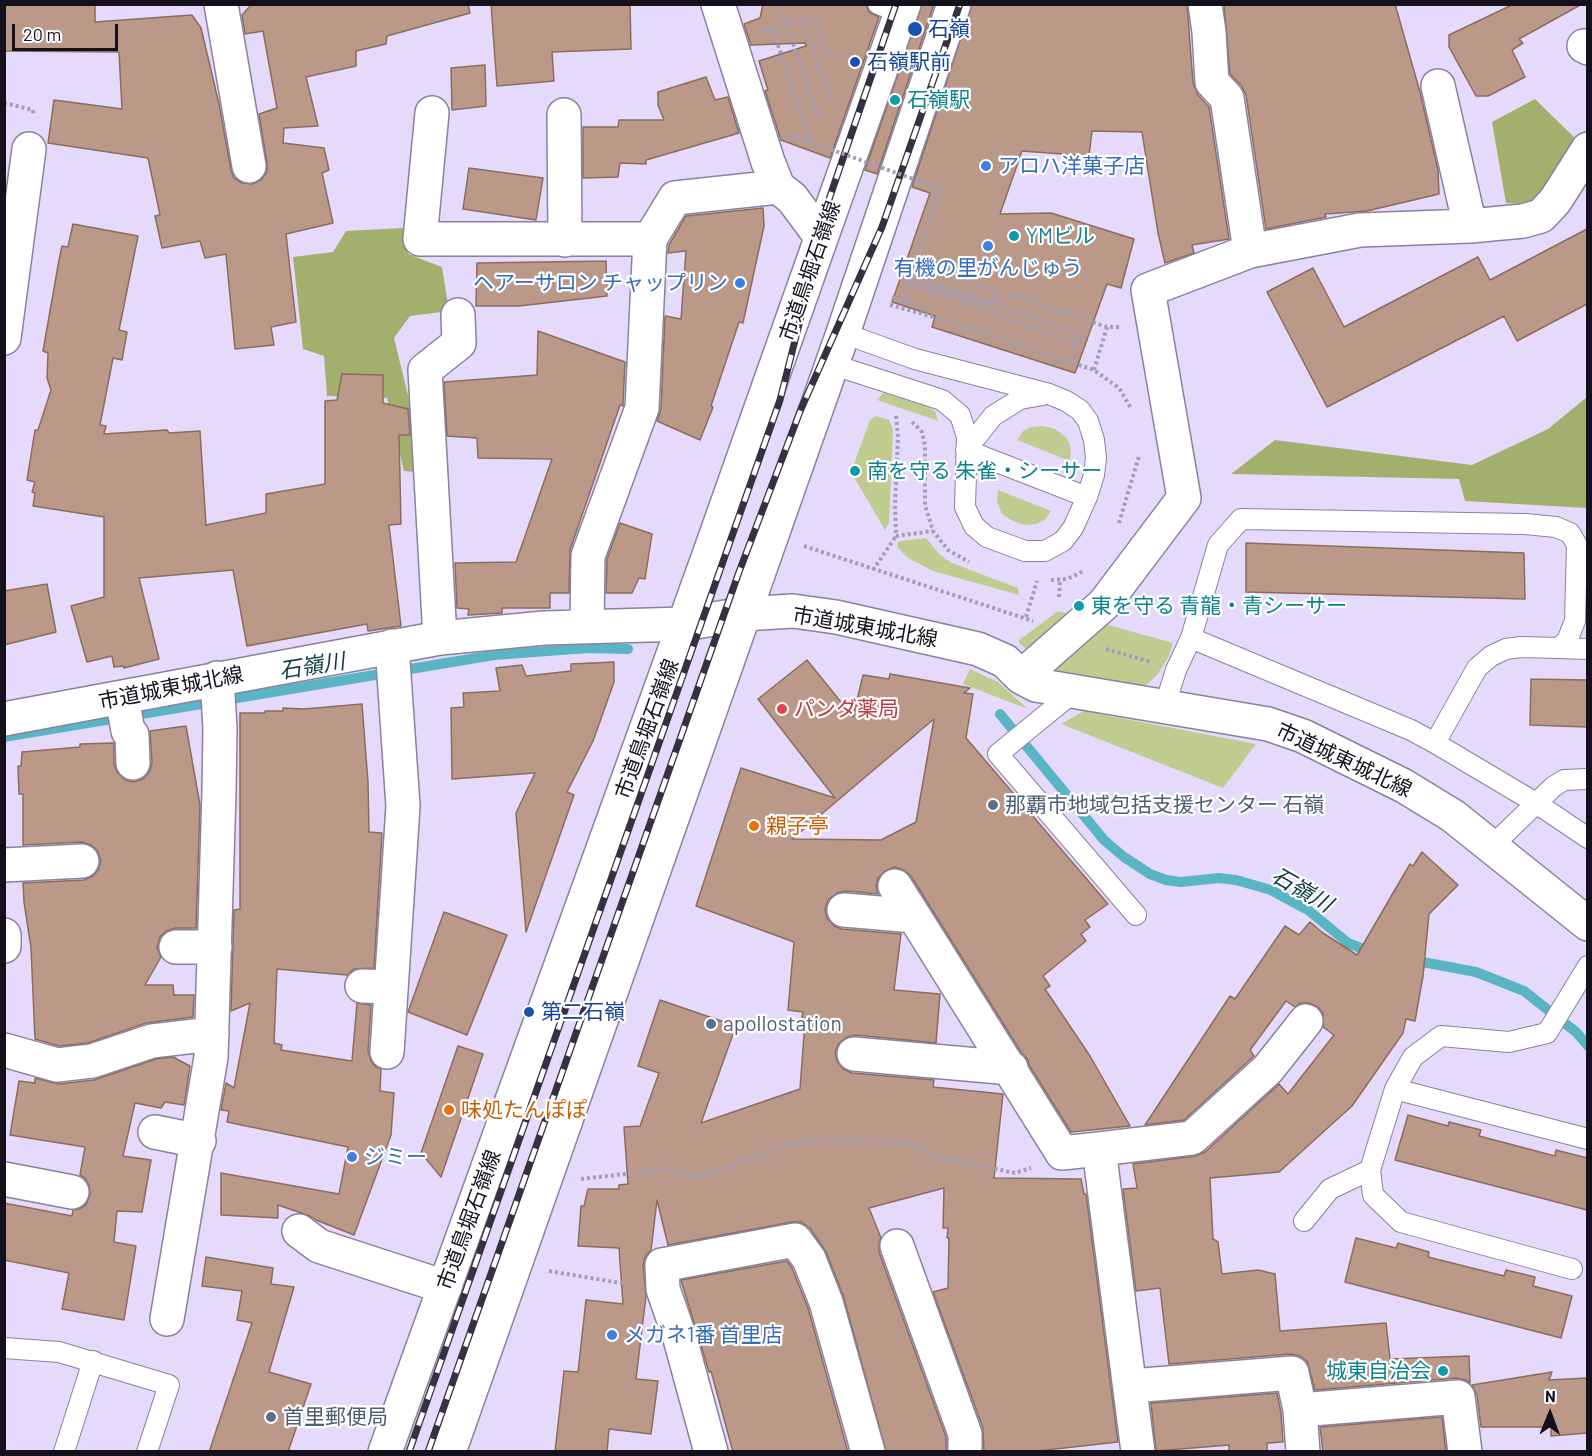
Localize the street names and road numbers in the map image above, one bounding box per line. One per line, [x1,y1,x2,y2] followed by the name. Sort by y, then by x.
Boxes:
[774,197,846,345] street label: 市道鳥堀石嶺線
[790,602,940,652] street label: 市道城東城北線
[610,656,684,802] street label: 市道鳥堀石嶺線
[96,662,246,714] street label: 市道城東城北線
[1272,718,1416,802] street label: 市道城東城北線
[432,1147,506,1293] street label: 市道鳥堀石嶺線

